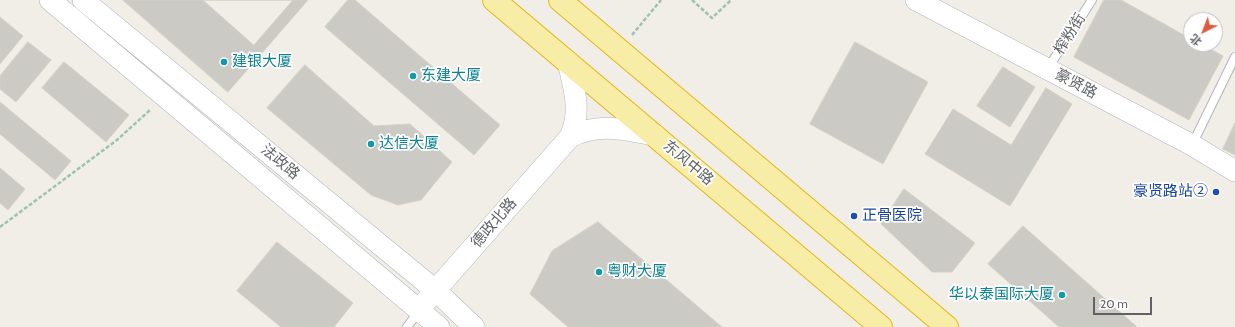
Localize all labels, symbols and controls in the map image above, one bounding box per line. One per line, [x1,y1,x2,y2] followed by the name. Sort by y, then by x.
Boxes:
[1050,10,1090,58] street label: 榨粉街
[1183,12,1223,52] north arrow
[1187,31,1204,49] text: 北
[232,53,292,71] place label: 建银大厦
[219,57,229,67] marker: 建银大厦
[1052,65,1100,103] street label: 豪贤路
[421,67,481,85] place label: 东建大厦
[408,71,418,81] marker: 东建大厦
[379,135,439,153] place label: 达信大厦
[659,137,717,189] street label: 东风中路
[366,139,376,149] marker: 达信大厦
[257,141,303,183] street label: 法政路
[1133,183,1208,201] place label: 豪贤路站②
[1211,187,1221,197] marker: 豪贤路站②
[468,194,520,252] street label: 德政北路
[862,207,922,225] place label: 正骨医院
[849,211,859,221] marker: 正骨医院
[607,263,667,281] place label: 粤财大厦
[594,267,604,277] marker: 粤财大厦
[949,286,1054,304] place label: 华以泰国际大厦
[1095,289,1154,315] scale bar
[1057,290,1067,300] marker: 华以泰国际大厦
[1100,296,1128,311] text: 20 m

